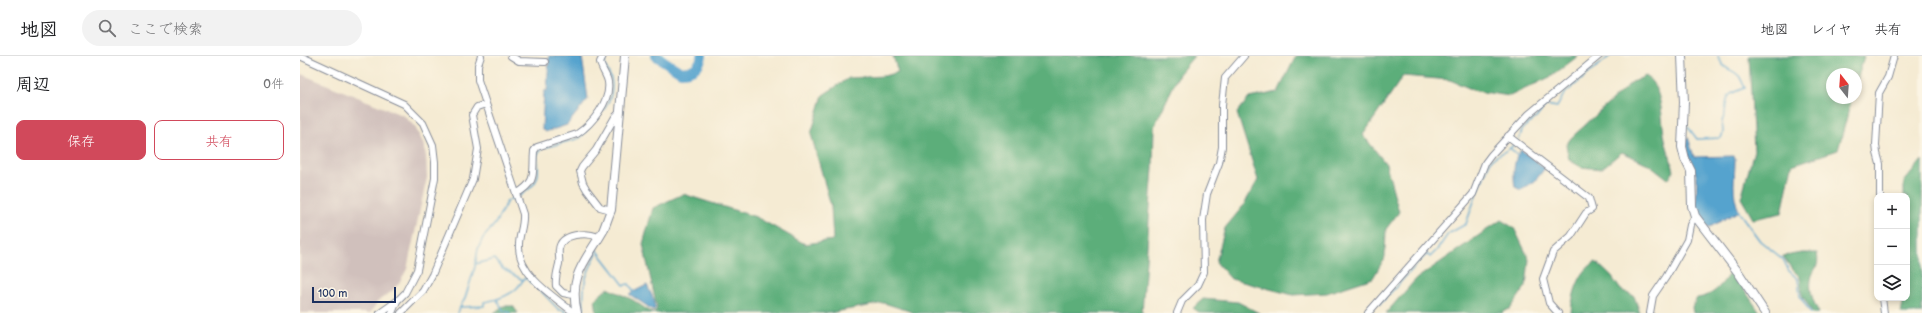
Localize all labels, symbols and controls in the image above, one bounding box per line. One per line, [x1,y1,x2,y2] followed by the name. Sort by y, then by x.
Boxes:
[82,10,362,46] search box
[96,17,118,39] icon: search
[20,19,58,42] text: 地図
[128,20,203,39] text: ここで検索
[1761,21,1789,38] text: 地図
[1811,21,1852,38] text: レイヤ
[1874,21,1902,38] text: 共有
[1826,68,1862,104] north arrow
[16,75,50,95] text: 周辺
[263,76,284,92] text: 0件
[16,120,146,160] button: 保存
[154,120,284,160] button: 共有
[1874,193,1910,301] map controls
[1874,193,1910,229] button: +
[1874,229,1910,265] button: −
[1874,265,1910,301] button: layers
[312,285,396,304] scale bar
[318,287,347,300] text: 100 m

